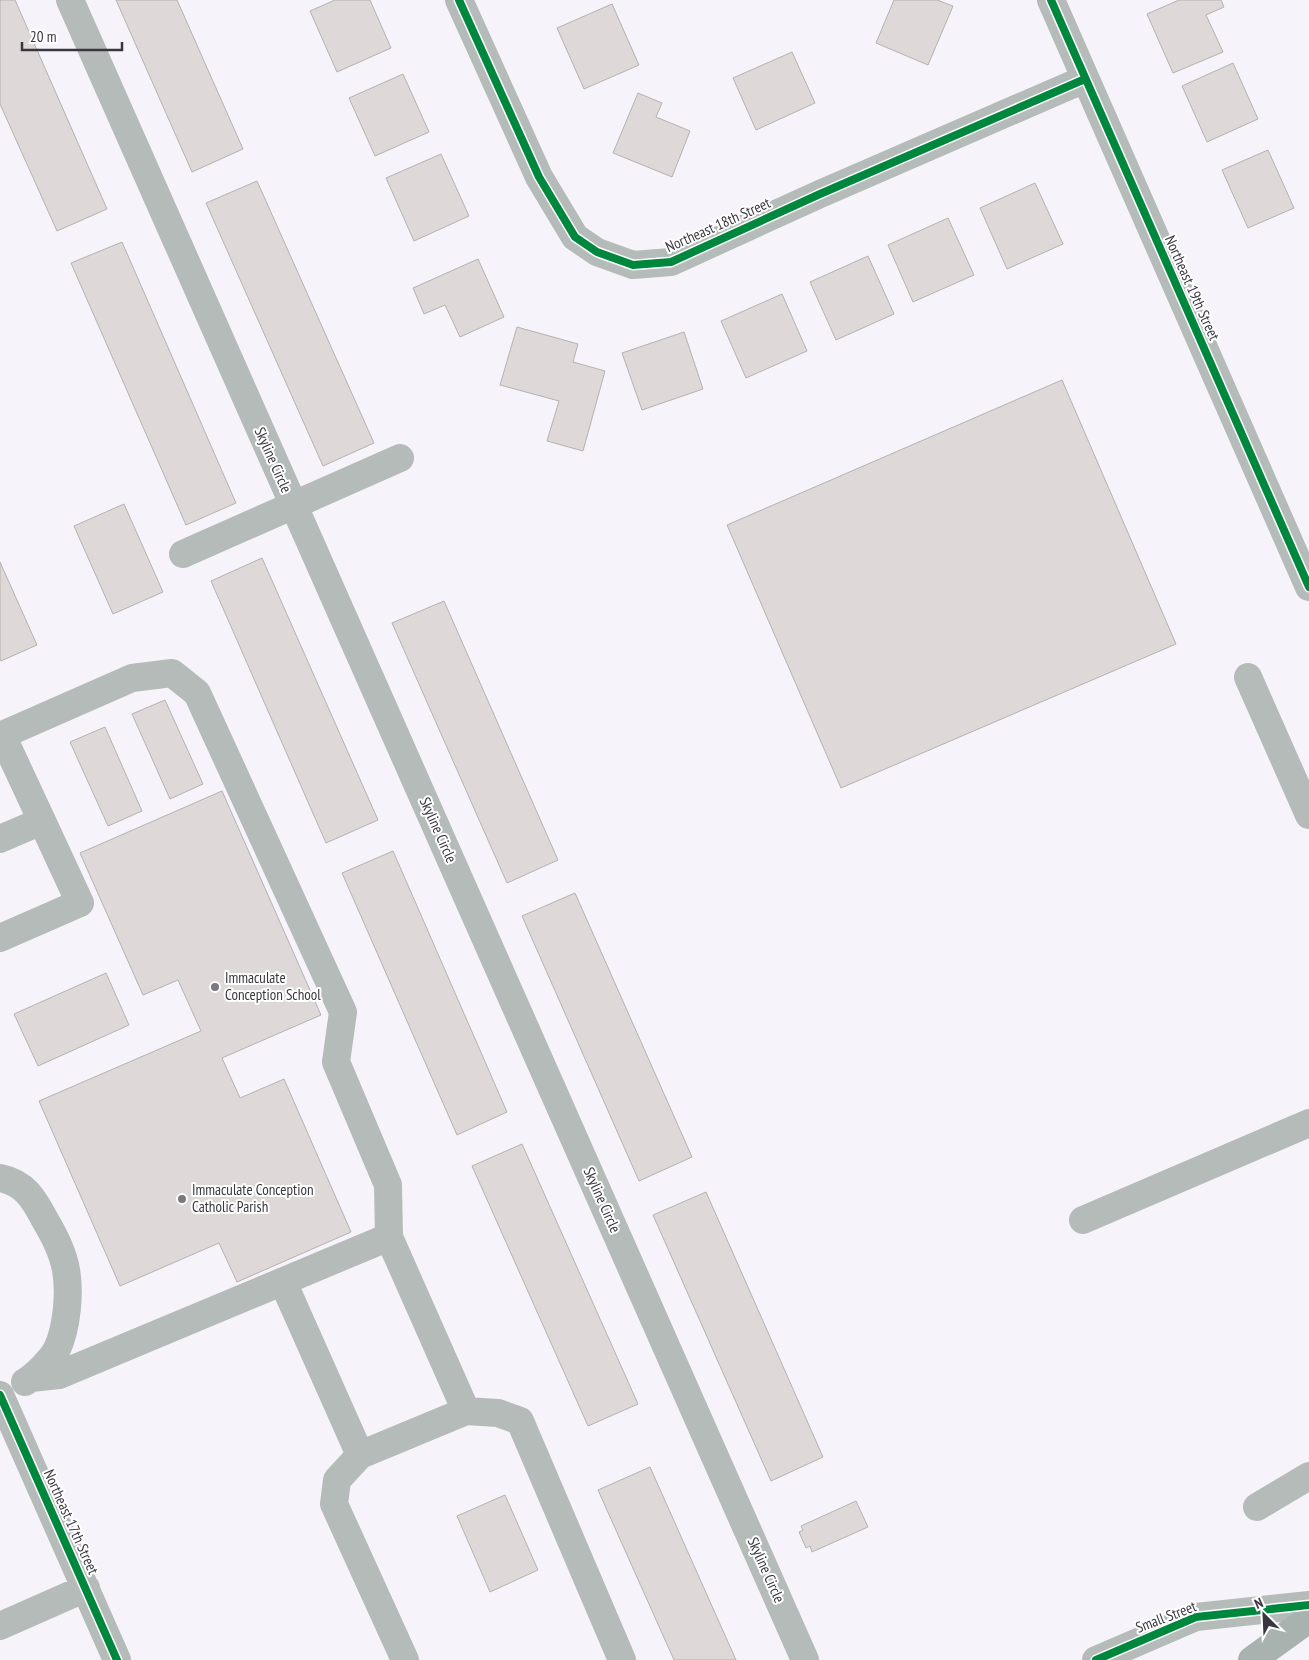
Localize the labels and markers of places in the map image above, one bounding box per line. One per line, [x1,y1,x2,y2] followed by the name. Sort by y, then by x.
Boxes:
[225,968,321,1004] place label: Immaculate Conception School
[209,981,221,993] marker: Immaculate Conception School
[192,1180,314,1216] place label: Immaculate Conception Catholic Parish
[176,1193,188,1205] marker: Immaculate Conception Catholic Parish

